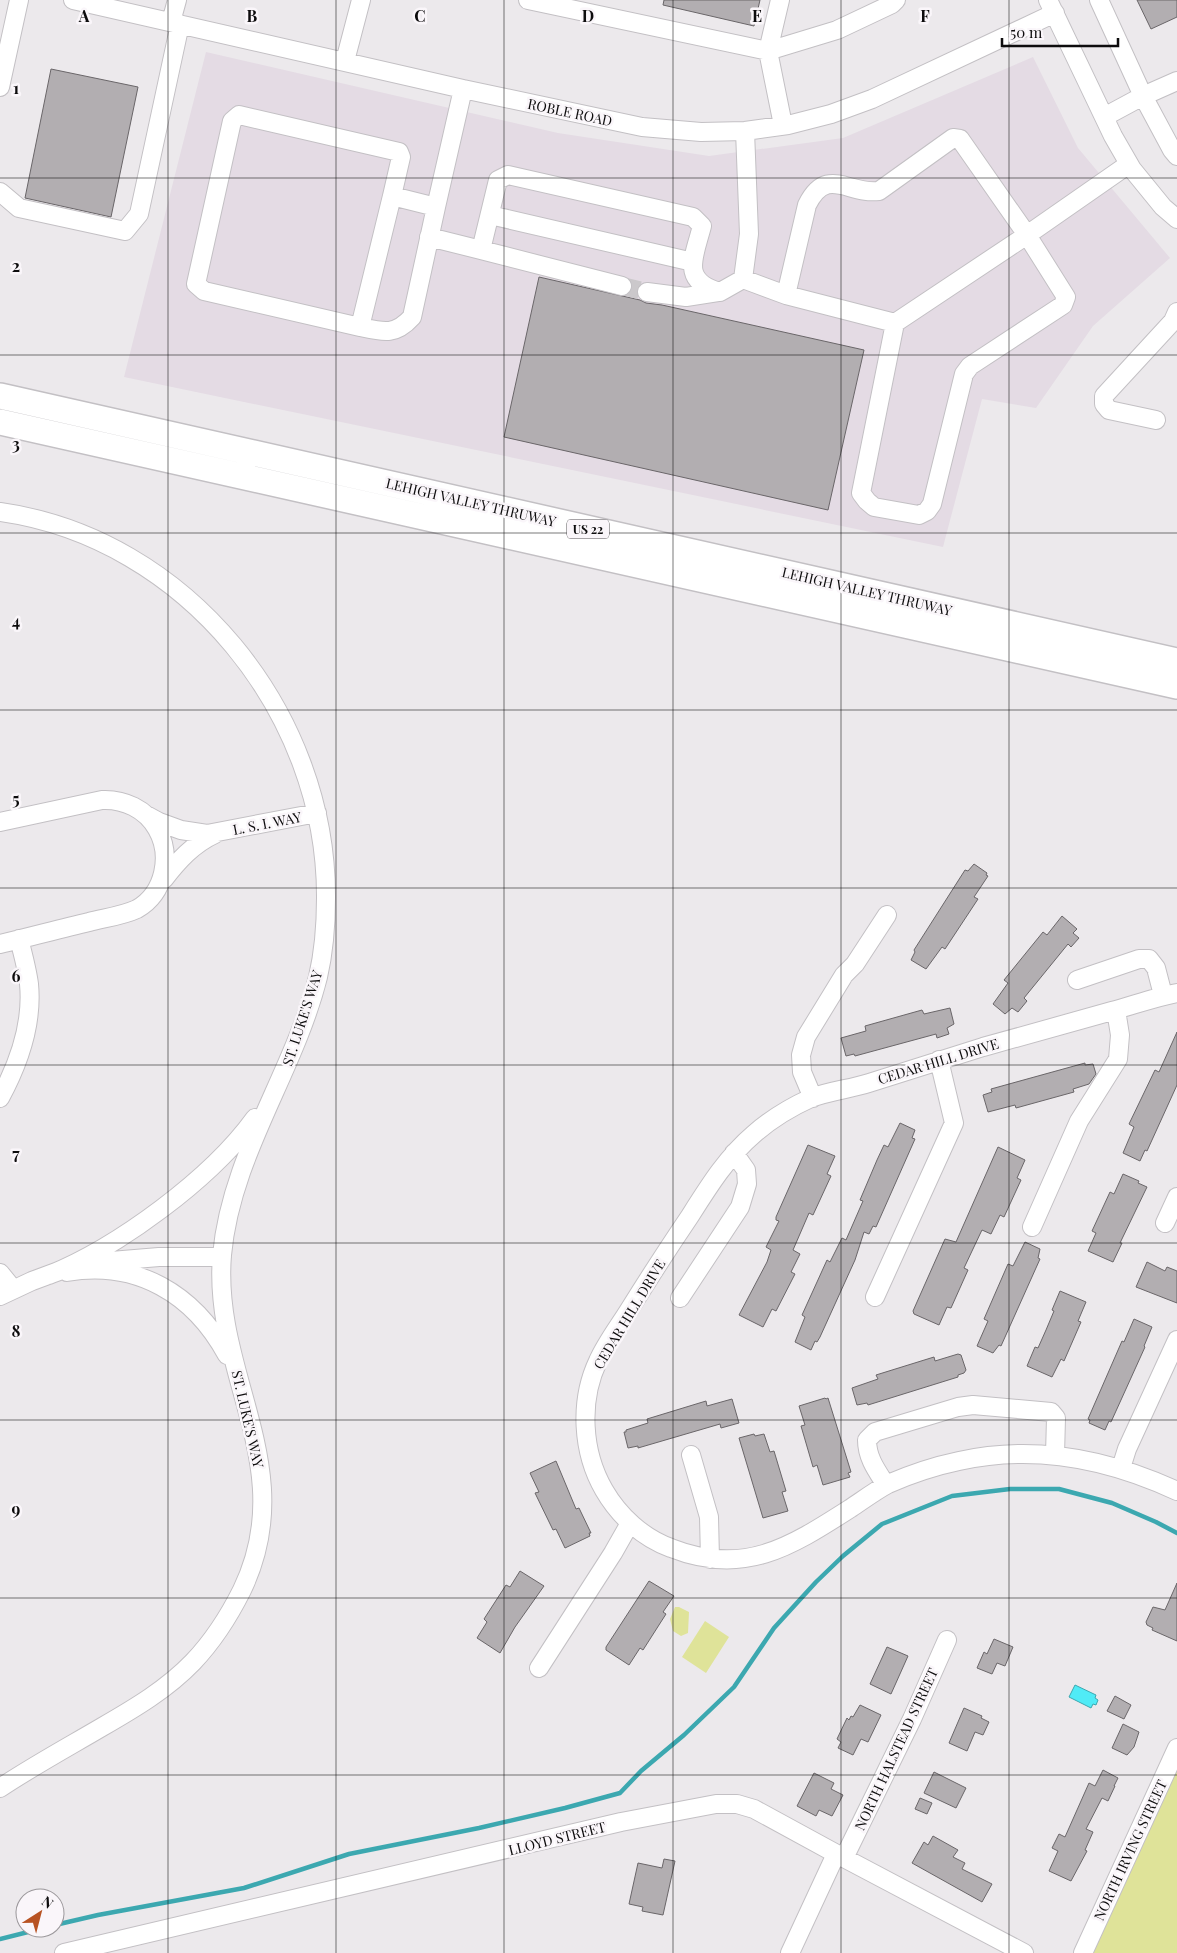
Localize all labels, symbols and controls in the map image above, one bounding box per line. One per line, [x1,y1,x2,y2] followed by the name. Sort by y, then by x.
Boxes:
[78,5,90,26] text: A
[247,5,258,26] text: B
[414,5,426,26] text: C
[582,5,594,26] text: D
[752,5,762,26] text: E
[920,5,930,26] text: F
[1002,15,1118,47] scale bar
[1010,22,1043,42] text: 50 m
[13,77,19,98] text: 1
[526,94,614,130] street label: ROBLE ROAD
[12,255,20,276] text: 2
[12,433,20,454] text: 3
[384,473,559,531] street label: LEHIGH VALLEY THRUWAY
[567,520,609,538] road number: US 22
[780,562,955,620] street label: LEHIGH VALLEY THRUWAY
[12,610,20,631] text: 4
[12,788,20,809] text: 5
[231,807,304,839] street label: L. S. I. WAY
[12,965,21,986] text: 6
[278,967,327,1068] street label: ST. LUKE'S WAY
[875,1034,1001,1088] street label: CEDAR HILL DRIVE
[12,1143,20,1164] text: 7
[589,1255,669,1373] street label: CEDAR HILL DRIVE
[12,1320,21,1341] text: 8
[228,1368,269,1470] street label: ST. LUKE'S WAY
[12,1498,21,1519] text: 9
[850,1664,942,1833] street label: NORTH HALSTEAD STREET
[1089,1776,1171,1923] street label: NORTH IRVING STREET
[506,1817,608,1859] street label: LLOYD STREET
[15,1888,65,1938] north arrow
[38,1891,58,1913] text: N

